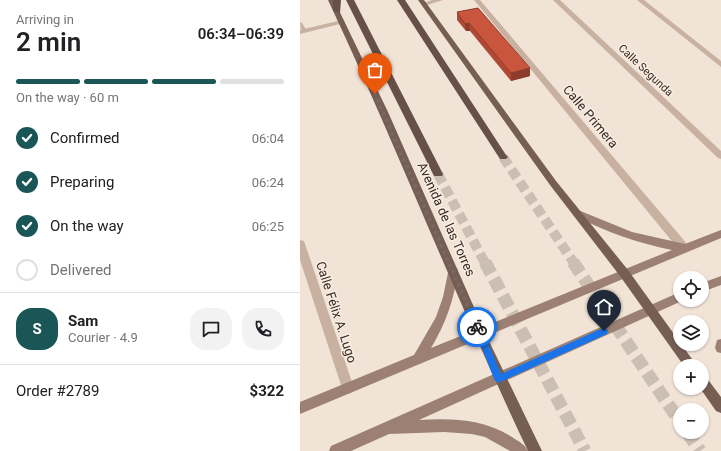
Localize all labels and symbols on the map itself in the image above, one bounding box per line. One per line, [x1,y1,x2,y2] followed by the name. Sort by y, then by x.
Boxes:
[616,42,676,99] street label: Calle Segunda
[358,53,392,94] pin
[560,82,621,151] street label: Calle Primera
[415,160,479,279] street label: Avenida de las Torres
[313,260,360,365] street label: Calle Félix A. Lugo
[587,290,621,331] pin
[457,307,497,347] courier

